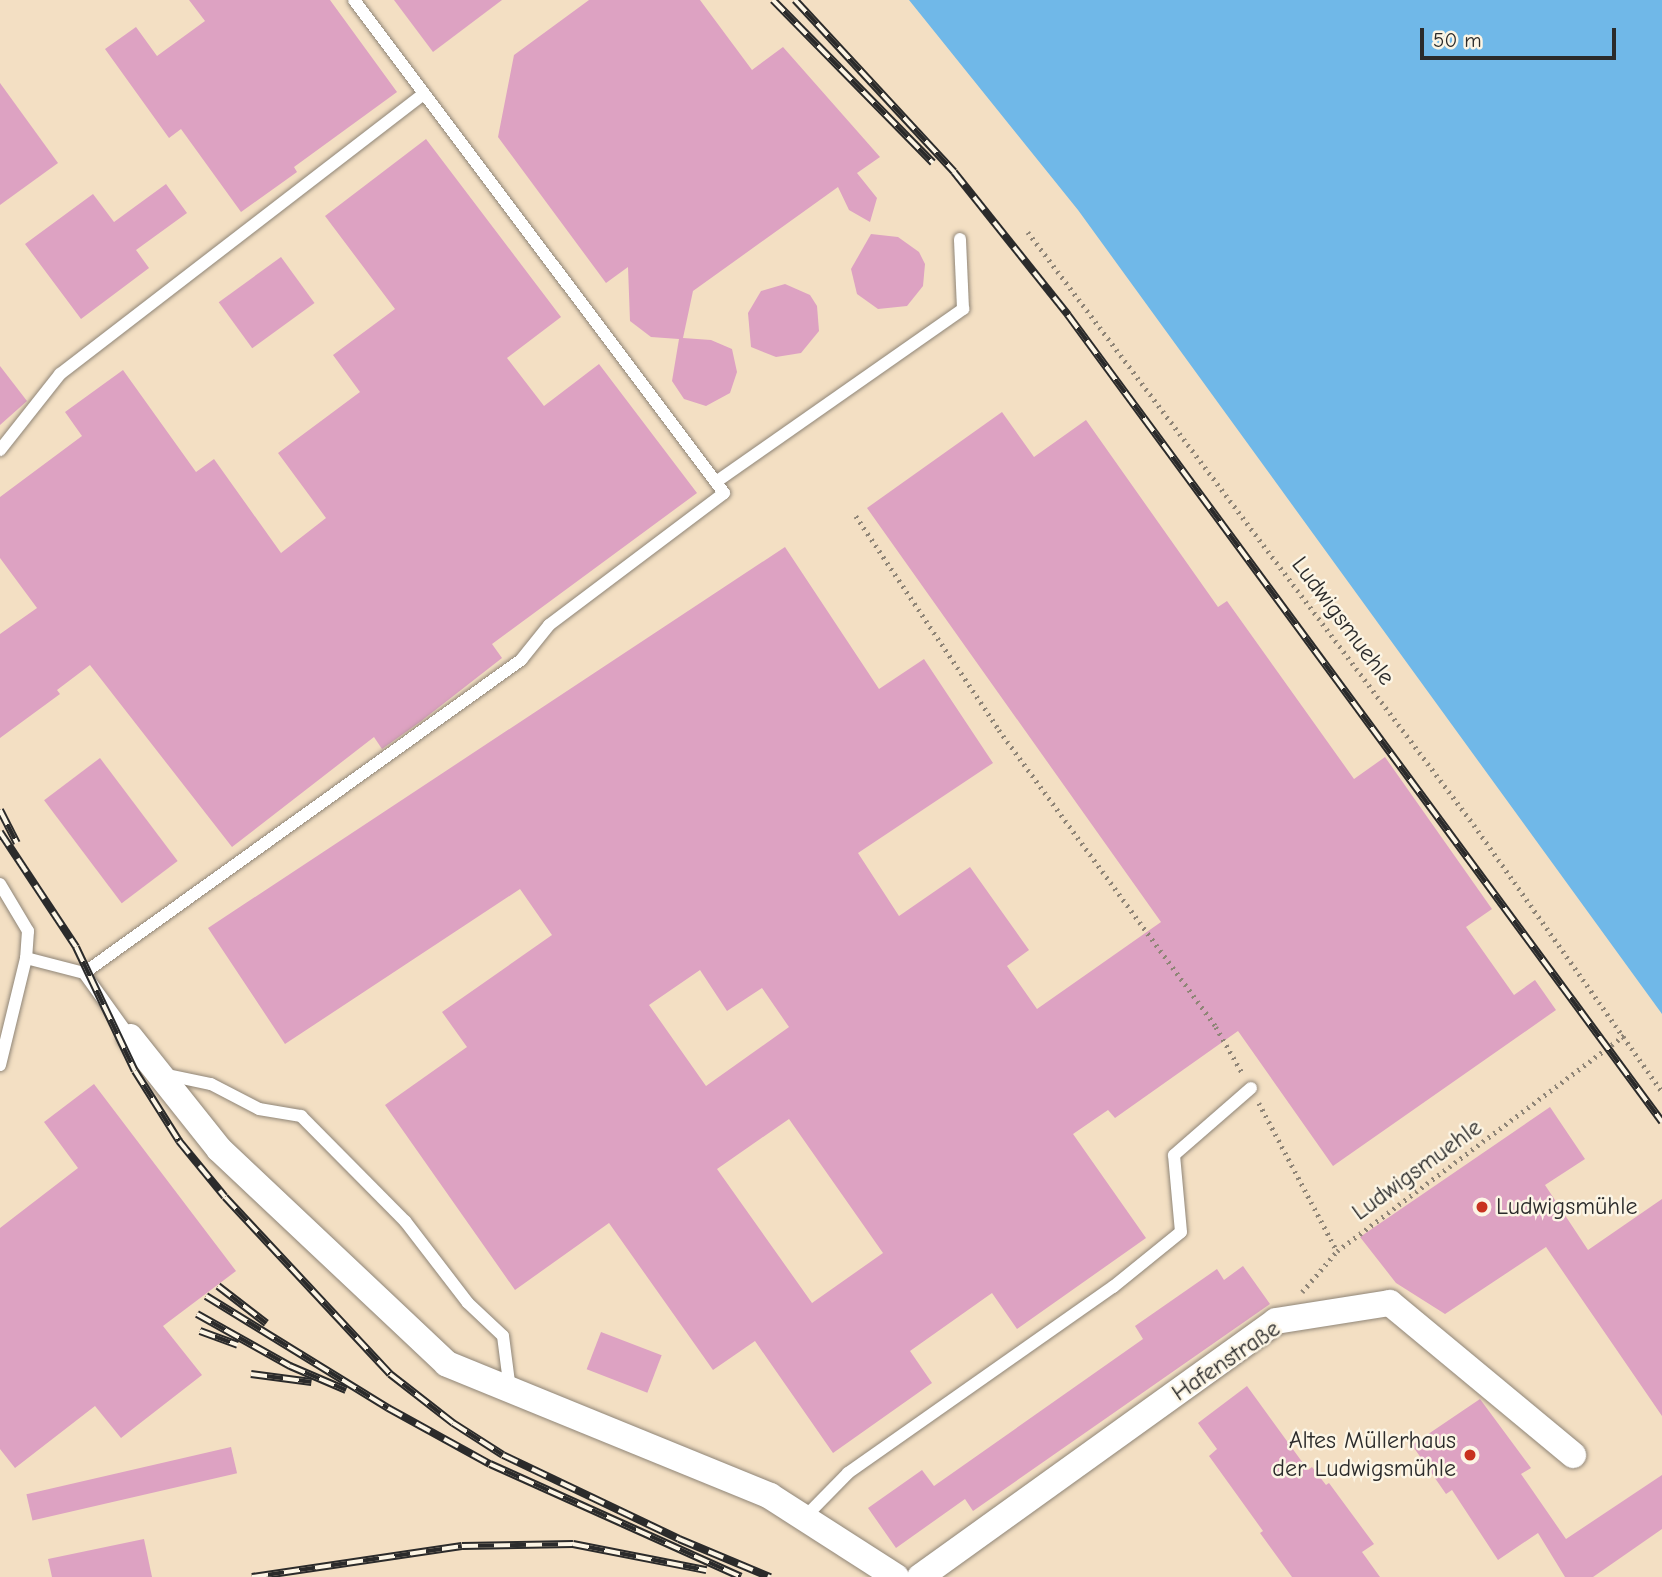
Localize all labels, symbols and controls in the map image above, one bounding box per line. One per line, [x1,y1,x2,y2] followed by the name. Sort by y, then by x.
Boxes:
[1424,14,1620,58] scale bar
[1433,28,1482,52] text: 50 m
[1285,551,1401,691] street label: Ludwigsmuehle
[1346,1113,1488,1227] street label: Ludwigsmuehle
[1496,1193,1637,1221] place label: Ludwigsmühle
[1474,1199,1490,1215] marker: Ludwigsmühle
[1166,1314,1286,1408] street label: Hafenstraße
[1272,1427,1456,1483] place label: Altes Müllerhaus der Ludwigsmühle
[1462,1447,1478,1463] marker: Altes Müllerhaus der Ludwigsmühle

